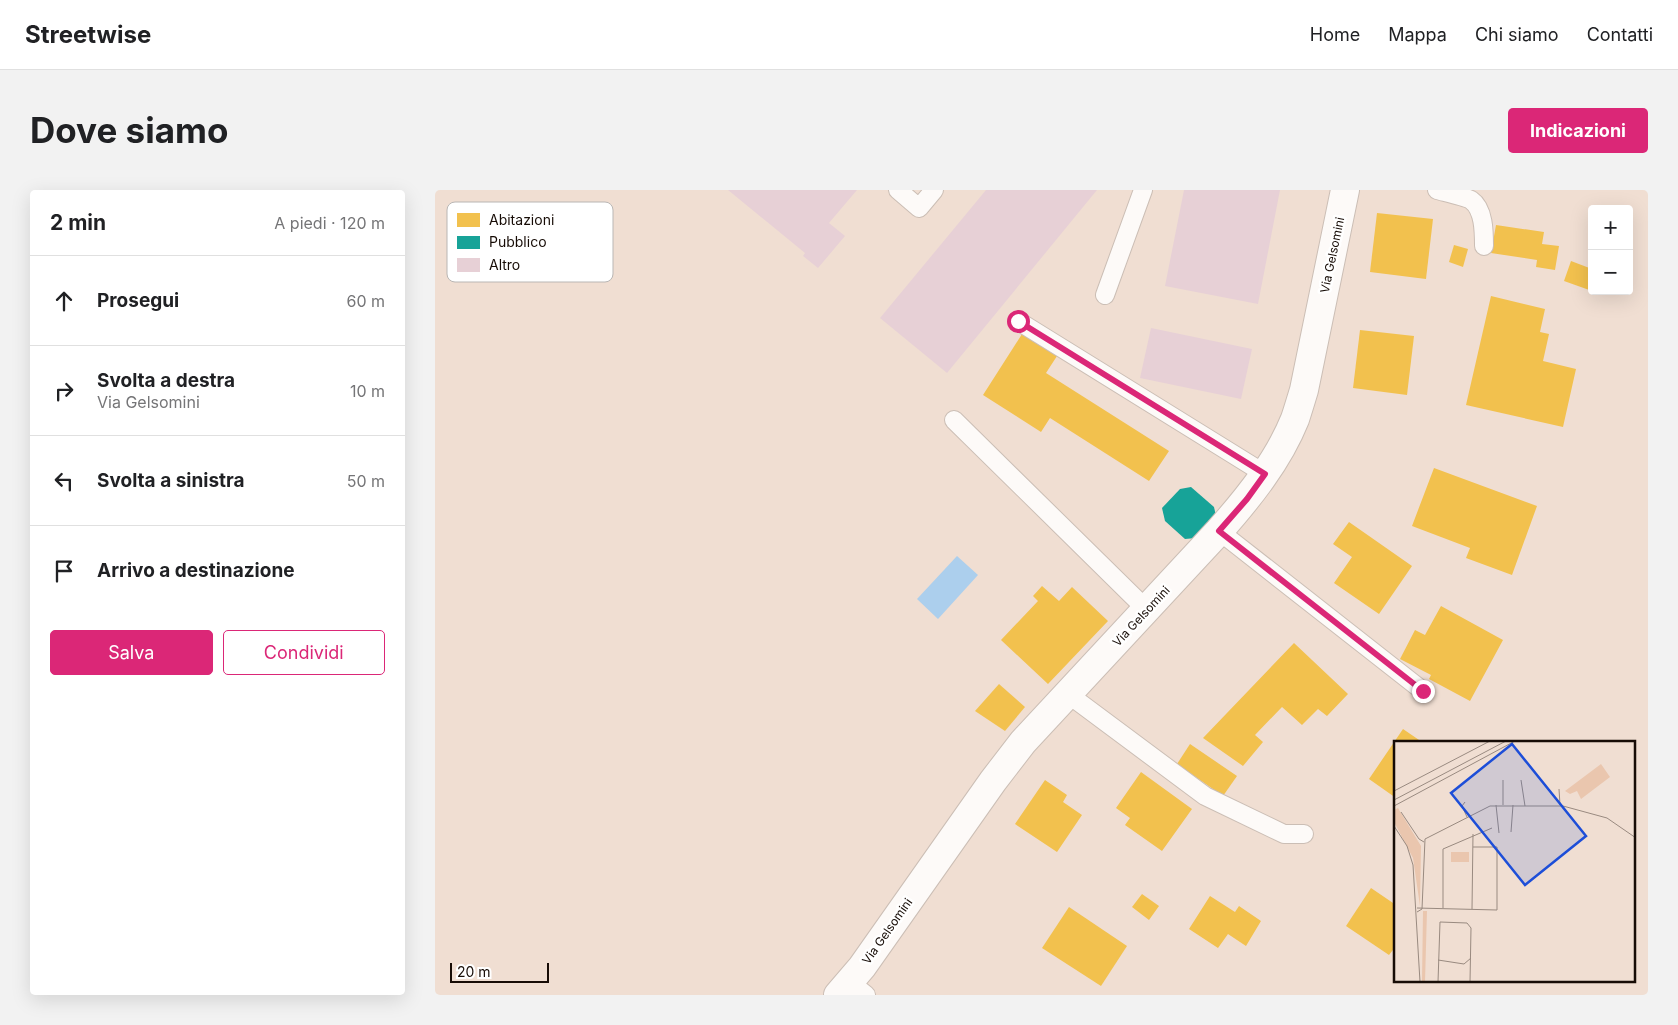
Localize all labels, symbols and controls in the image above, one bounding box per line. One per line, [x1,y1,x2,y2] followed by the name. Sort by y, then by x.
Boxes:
[25,20,151,49] text: Streetwise
[1310,24,1360,45] text: Home
[1388,24,1447,45] text: Mappa
[1475,24,1559,45] text: Chi siamo
[1587,24,1653,45] text: Contatti
[1508,108,1648,153] button: Indicazioni
[30,109,228,151] text: Dove siamo
[447,202,613,282] legend
[1588,205,1633,295] map controls
[1588,205,1633,250] button: +
[50,210,106,235] text: 2 min
[489,211,554,228] text: Abitazioni
[274,213,385,233] text: A piedi · 120 m
[1317,216,1347,294] street label: Via Gelsomini
[489,233,547,250] text: Pubblico
[1588,250,1633,295] button: −
[489,256,520,273] text: Altro
[50,287,78,315] icon: ahead
[97,289,179,312] text: Prosegui
[346,291,385,311] text: 60 m
[1007,310,1030,333] route start
[97,369,235,392] text: Svolta a destra
[50,377,78,405] icon: right
[350,381,385,401] text: 10 m
[97,392,200,412] text: Via Gelsomini
[50,467,78,495] icon: left
[97,469,245,492] text: Svolta a sinistra
[347,471,385,491] text: 50 m
[50,557,78,585] icon: arrive
[97,559,295,582] text: Arrivo a destinazione
[1109,583,1173,649] street label: Via Gelsomini
[50,630,213,675] button: Salva
[223,630,385,675] button: Condividi
[1412,680,1435,703] route end
[1394,741,1635,982] inset map
[859,895,915,967] street label: Via Gelsomini
[450,960,549,983] scale bar
[457,963,491,980] text: 20 m

